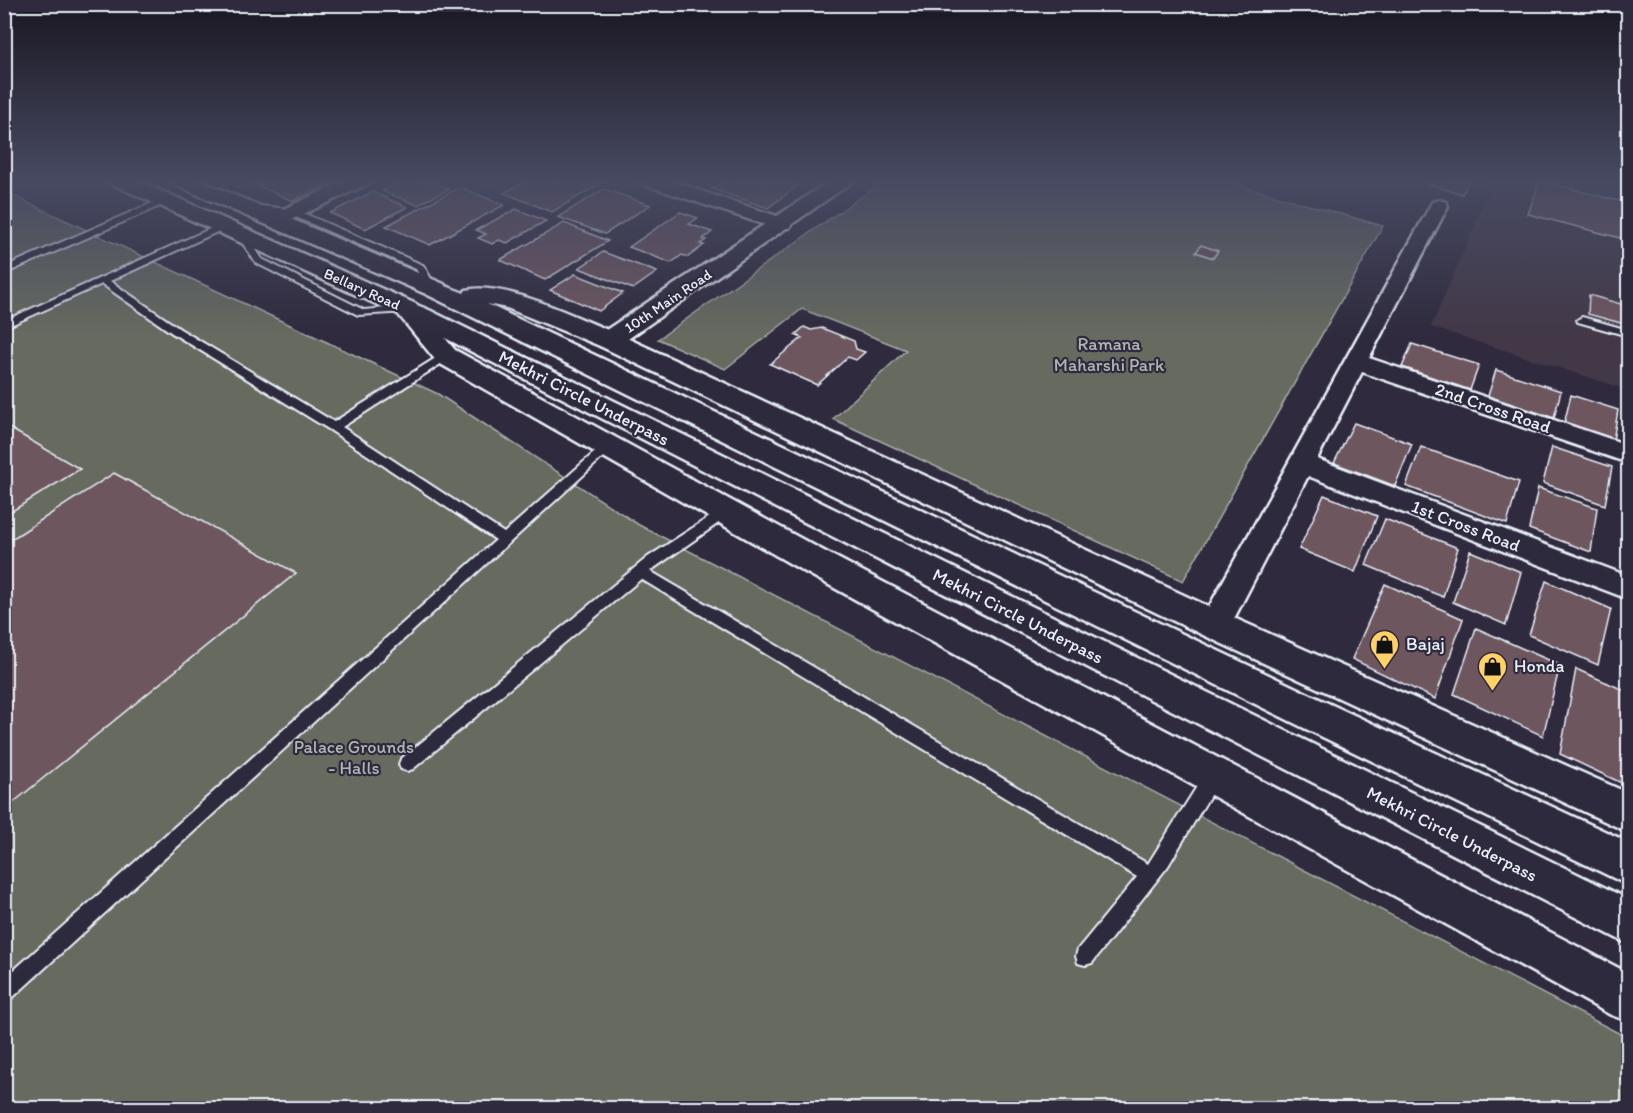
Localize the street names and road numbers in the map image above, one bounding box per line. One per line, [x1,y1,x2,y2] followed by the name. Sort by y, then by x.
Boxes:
[321,264,403,314] street label: Bellary Road
[621,265,716,337] street label: 10th Main Road
[495,345,673,451] street label: Mekhri Circle Underpass
[1432,378,1554,438] street label: 2nd Cross Road
[1409,495,1524,557] street label: 1st Cross Road
[929,563,1107,669] street label: Mekhri Circle Underpass
[1363,781,1541,887] street label: Mekhri Circle Underpass

